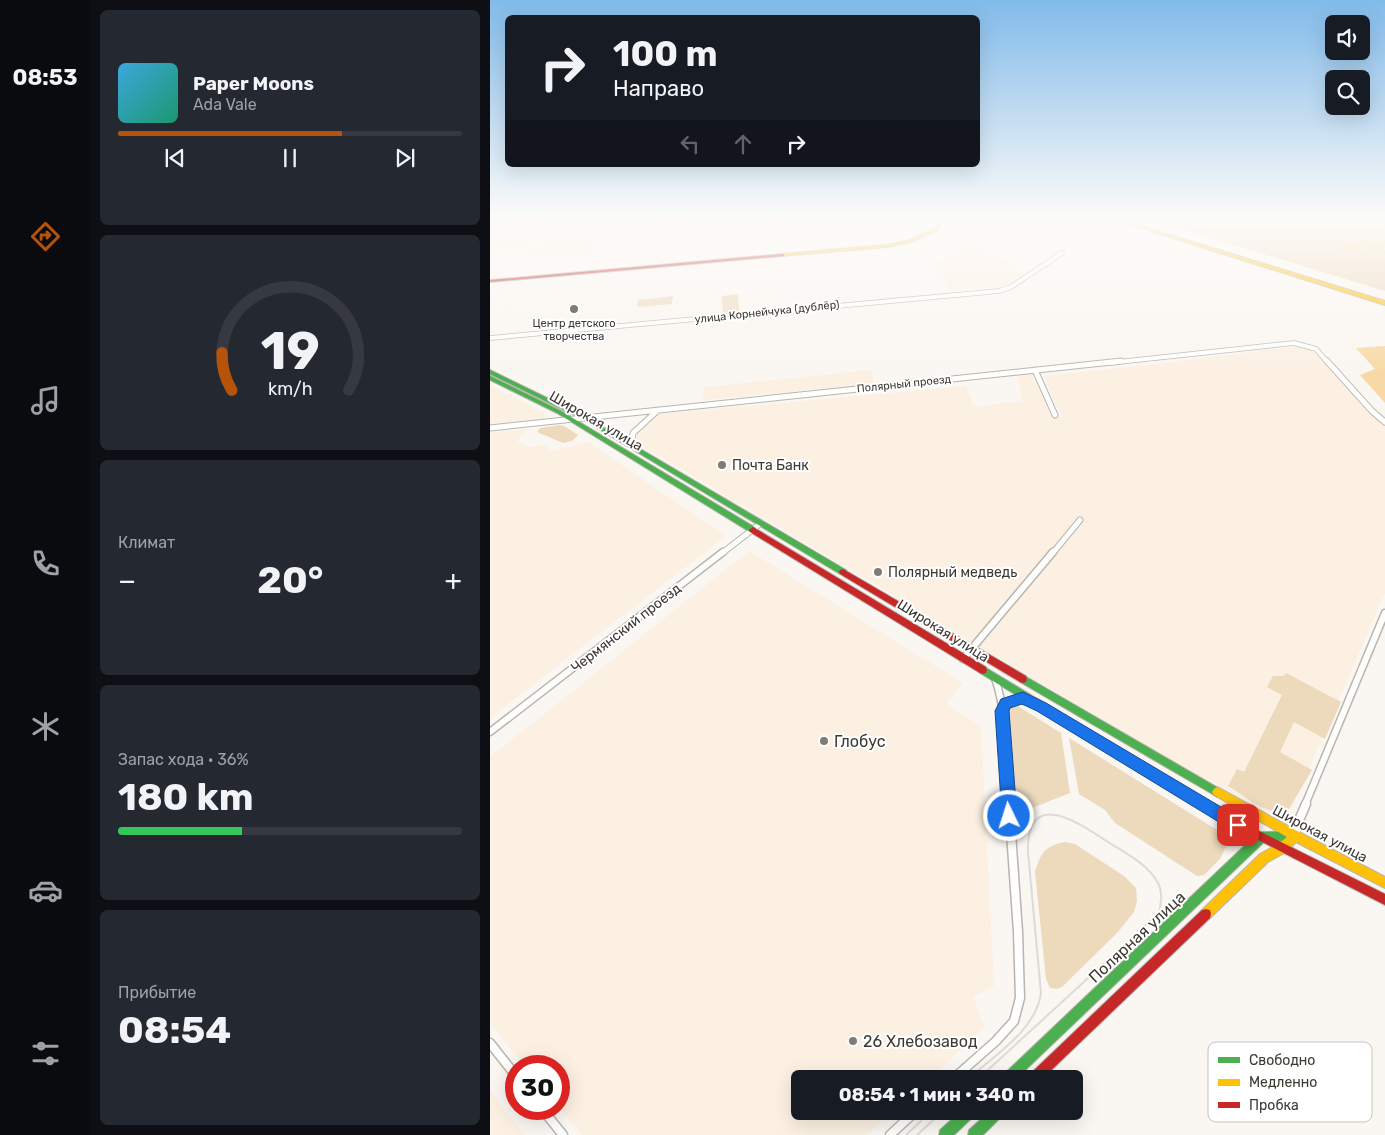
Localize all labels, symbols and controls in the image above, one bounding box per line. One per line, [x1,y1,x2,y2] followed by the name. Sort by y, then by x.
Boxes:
[1325,15,1370,115] map controls
[1325,15,1370,60] button: sound
[613,33,718,75] text: 100 m
[530,35,595,100] icon: right
[13,64,78,91] text: 08:53
[1325,70,1370,115] button: search
[193,72,314,95] text: Paper Moons
[613,75,704,102] text: Направо
[193,95,257,114] text: Ada Vale
[676,130,704,158] icon: left
[729,130,757,158] icon: ahead
[782,130,810,158] icon: right
[161,144,189,172] icon: previous
[276,144,304,172] icon: pause
[391,144,419,172] icon: next
[28,219,63,254] icon: directions
[694,298,840,326] street label: улица Корнейчука (дублёр)
[568,303,580,315] marker: Центр детского творчества
[532,317,616,343] place label: Центр детского творчества
[260,320,320,382] text: 19
[856,373,952,395] street label: Полярный проезд
[268,378,312,399] text: km/h
[28,383,63,418] icon: music
[546,387,646,455] street label: Широкая улица
[732,457,809,474] place label: Почта Банк
[716,459,728,471] marker: Почта Банк
[118,533,175,552] text: Климат
[28,546,63,581] icon: phone
[257,557,323,603] text: 20°
[118,564,136,597] text: −
[445,564,462,597] text: +
[888,564,1017,581] place label: Полярный медведь
[872,566,884,578] marker: Полярный медведь
[568,580,684,676] street label: Чермянский проезд
[894,596,992,666] street label: Широкая улица
[28,709,63,744] icon: climate
[834,732,886,751] place label: Глобус
[818,735,830,747] marker: Глобус
[118,750,249,769] text: Запас хода · 36%
[118,774,254,820] text: 180 km
[982,789,1034,841] position arrow
[1270,802,1370,866] street label: Широкая улица
[1217,804,1259,846] pin
[1224,811,1252,839] icon: arrive
[28,873,63,908] icon: car
[1085,887,1189,987] street label: Полярная улица
[118,983,196,1002] text: Прибытие
[118,1007,231,1053] text: 08:54
[863,1032,978,1051] place label: 26 Хлебозавод
[847,1035,859,1047] marker: 26 Хлебозавод
[28,1036,63,1071] icon: filters
[1208,1042,1372,1122] legend
[1249,1052,1315,1069] text: Свободно
[505,1055,570,1120] speed limit sign: 30
[1249,1074,1317,1091] text: Медленно
[839,1083,1035,1106] text: 08:54 · 1 мин · 340 m
[1249,1097,1299,1114] text: Пробка

